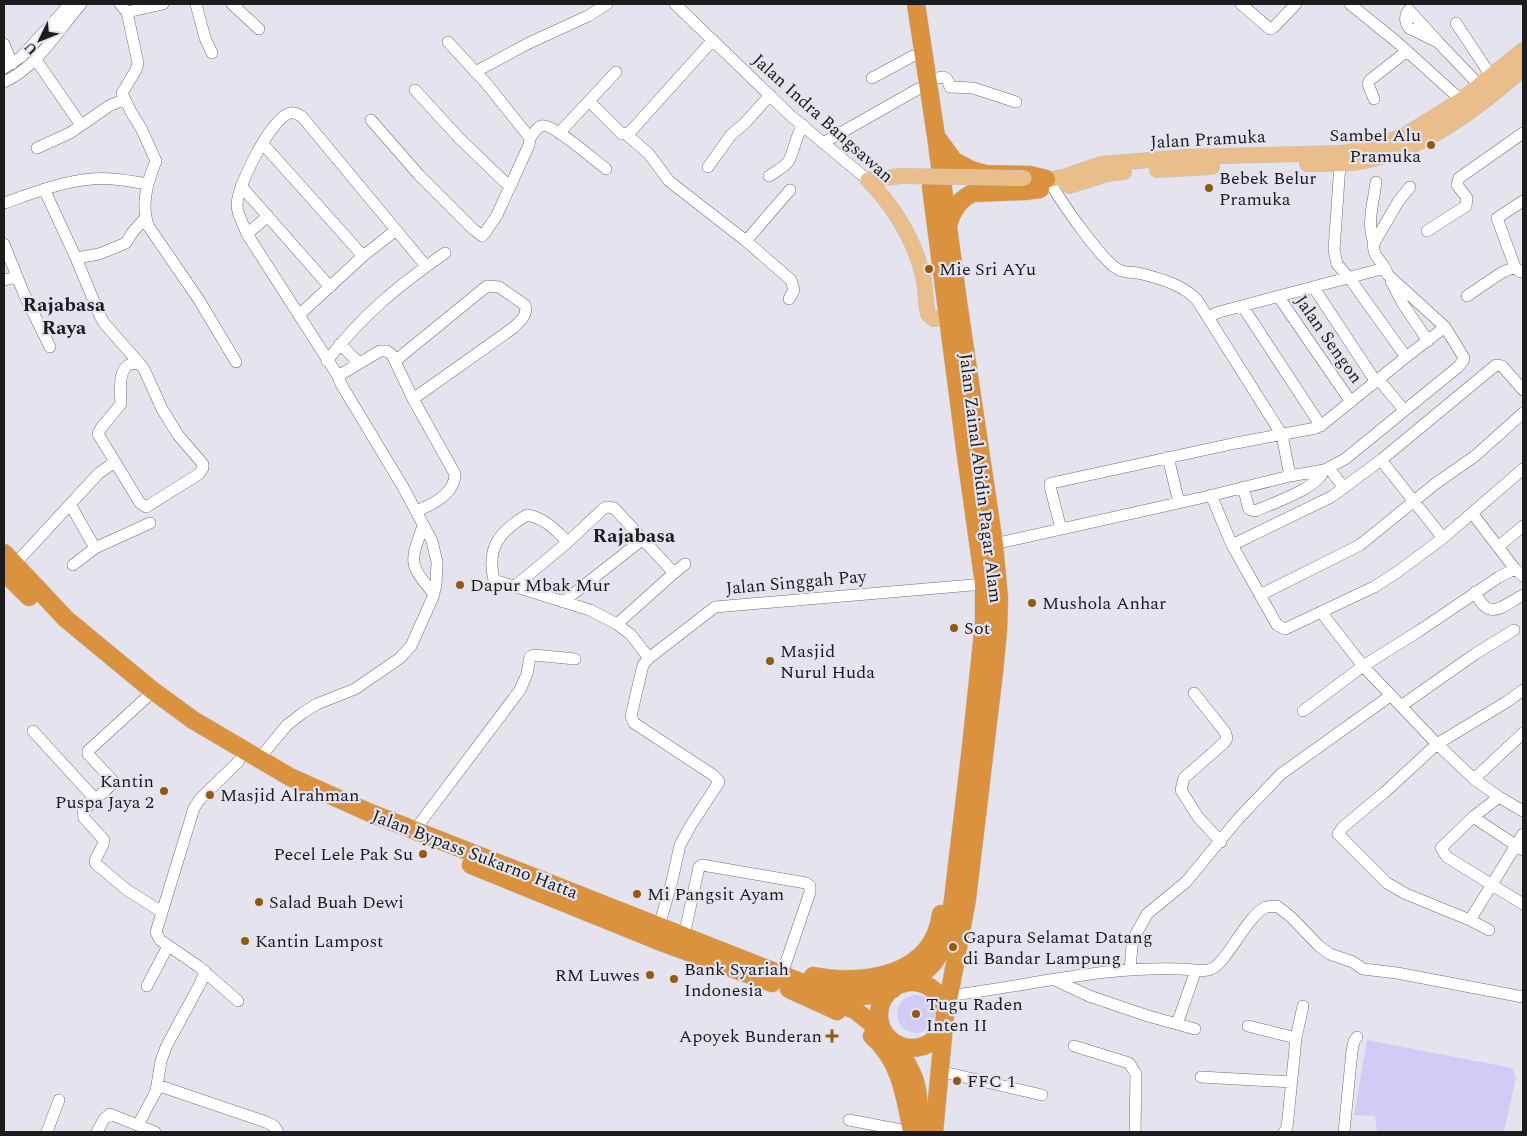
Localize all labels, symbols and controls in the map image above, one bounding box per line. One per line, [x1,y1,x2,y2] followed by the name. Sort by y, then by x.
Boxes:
[15,15,65,65] north arrow
[19,37,43,60] text: U
[746,47,900,189] street label: Jalan Indra Bangsawan
[1330,122,1421,170] place label: Sambel Alu Pramuka
[1149,123,1267,156] street label: Jalan Pramuka
[1425,139,1437,151] marker: Sambel Alu Pramuka
[1219,165,1316,213] place label: Bebek Belur Pramuka
[1203,182,1215,194] marker: Bebek Belur Pramuka
[939,256,1036,283] place label: Mie Sri AYu
[923,263,935,275] marker: Mie Sri AYu
[1288,289,1369,389] street label: Jalan Sengon
[23,290,106,343] district label: Rajabasa Raya
[952,352,1009,605] street label: Jalan Zainal Abidin Pagar Alam
[593,521,676,551] district label: Rajabasa
[725,563,869,602] street label: Jalan Singgah Pay
[470,572,610,599] place label: Dapur Mbak Mur
[454,579,466,591] marker: Dapur Mbak Mur
[1042,590,1166,617] place label: Mushola Anhar
[1026,597,1038,609] marker: Mushola Anhar
[964,615,990,642] place label: Sot
[948,622,960,634] marker: Sot
[780,638,875,686] place label: Masjid Nurul Huda
[764,655,776,667] marker: Masjid Nurul Huda
[55,768,154,816] place label: Kantin Puspa Jaya 2
[220,782,359,809] place label: Masjid Alrahman
[158,785,170,797] marker: Kantin Puspa Jaya 2
[204,789,216,801] marker: Masjid Alrahman
[368,803,582,906] street label: Jalan Bypass Sukarno Hatta
[273,841,413,868] place label: Pecel Lele Pak Su
[417,848,429,860] marker: Pecel Lele Pak Su
[647,881,784,908] place label: Mi Pangsit Ayam
[631,888,643,900] marker: Mi Pangsit Ayam
[269,889,404,916] place label: Salad Buah Dewi
[253,896,265,908] marker: Salad Buah Dewi
[963,924,1153,972] place label: Gapura Selamat Datang di Bandar Lampung
[255,928,383,955] place label: Kantin Lampost
[239,935,251,947] marker: Kantin Lampost
[947,941,959,953] marker: Gapura Selamat Datang di Bandar Lampung
[684,956,789,1004] place label: Bank Syariah Indonesia
[555,962,640,989] place label: RM Luwes
[644,969,656,981] marker: RM Luwes
[668,973,680,985] marker: Bank Syariah Indonesia
[926,991,1023,1039] place label: Tugu Raden Inten II
[910,1008,922,1020] marker: Tugu Raden Inten II
[679,1023,822,1050] place label: Apoyek Bunderan
[826,1030,838,1042] marker: Apoyek Bunderan
[967,1068,1016,1095] place label: FFC 1
[951,1075,963,1087] marker: FFC 1

